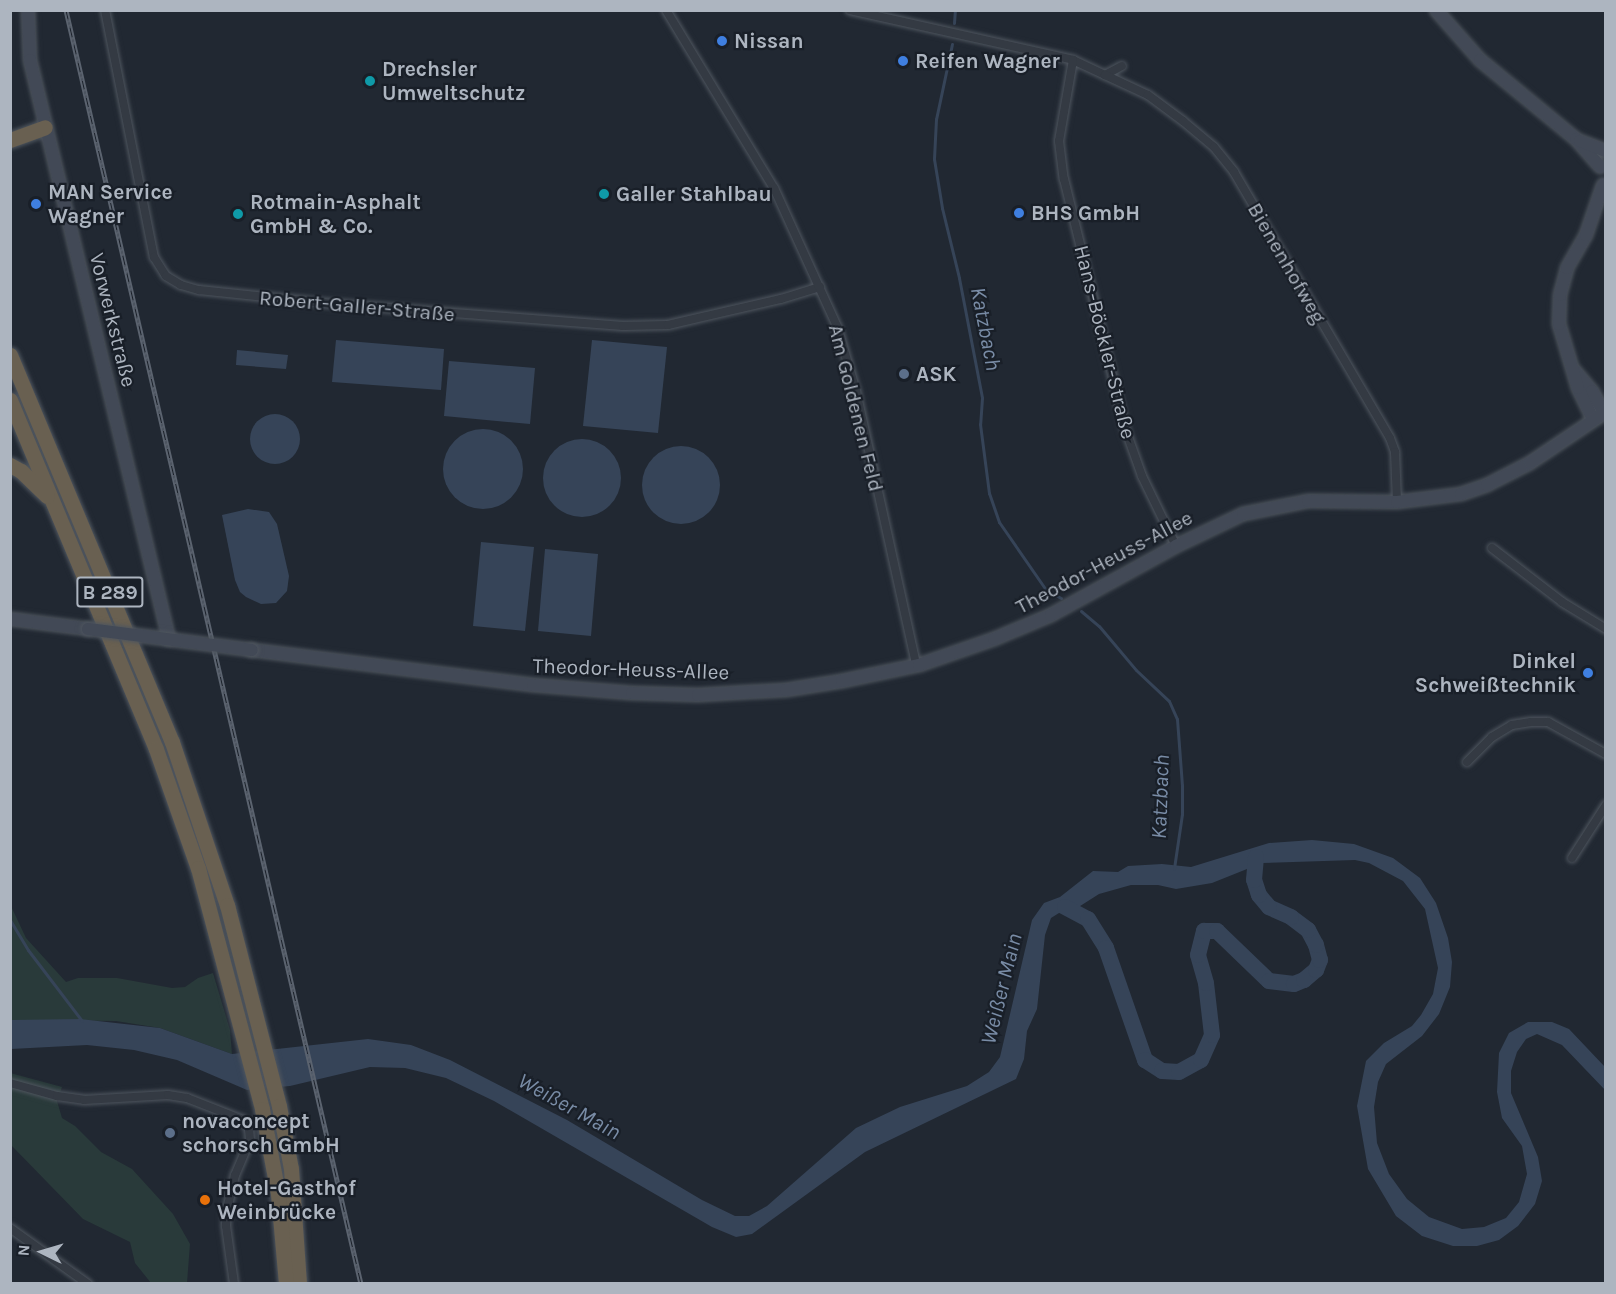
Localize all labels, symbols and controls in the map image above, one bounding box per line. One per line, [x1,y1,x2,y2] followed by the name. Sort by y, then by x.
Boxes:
[734,28,803,54] place label: Nissan
[715,34,729,48] marker: Nissan
[915,48,1060,74] place label: Reifen Wagner
[896,54,910,68] marker: Reifen Wagner
[382,56,525,106] place label: Drechsler Umweltschutz
[363,74,377,88] marker: Drechsler Umweltschutz
[48,179,173,229] place label: MAN Service Wagner
[616,181,772,207] place label: Galler Stahlbau
[597,187,611,201] marker: Galler Stahlbau
[250,189,421,239] place label: Rotmain-Asphalt GmbH & Co.
[29,197,43,211] marker: MAN Service Wagner
[1242,198,1332,328] street label: Bienenhofweg
[1031,200,1140,226] place label: BHS GmbH
[1012,206,1026,220] marker: BHS GmbH
[231,207,245,221] marker: Rotmain-Asphalt GmbH & Co.
[1069,243,1141,441] street label: Hans-Böckler-Straße
[84,250,142,390] street label: Vorwerkstraße
[258,285,456,327] street label: Robert-Galler-Straße
[964,285,1006,373] water label: Katzbach
[823,322,889,494] street label: Am Goldenen Feld
[916,361,956,387] place label: ASK
[897,367,911,381] marker: ASK
[1011,505,1197,619] street label: Theodor-Heuss-Allee
[76,575,144,609] road number: B 289
[1415,648,1576,698] place label: Dinkel Schweißtechnik
[532,653,730,685] street label: Theodor-Heuss-Allee
[1581,666,1595,680] marker: Dinkel Schweißtechnik
[1146,754,1176,840] water label: Katzbach
[975,931,1029,1047] water label: Weißer Main
[513,1068,625,1146] water label: Weißer Main
[182,1108,340,1158] place label: novaconcept schorsch GmbH
[163,1126,177,1140] marker: novaconcept schorsch GmbH
[217,1175,356,1225] place label: Hotel-Gasthof Weinbrücke
[198,1193,212,1207] marker: Hotel-Gasthof Weinbrücke
[12,1222,72,1282] north arrow
[14,1244,34,1257] text: N

